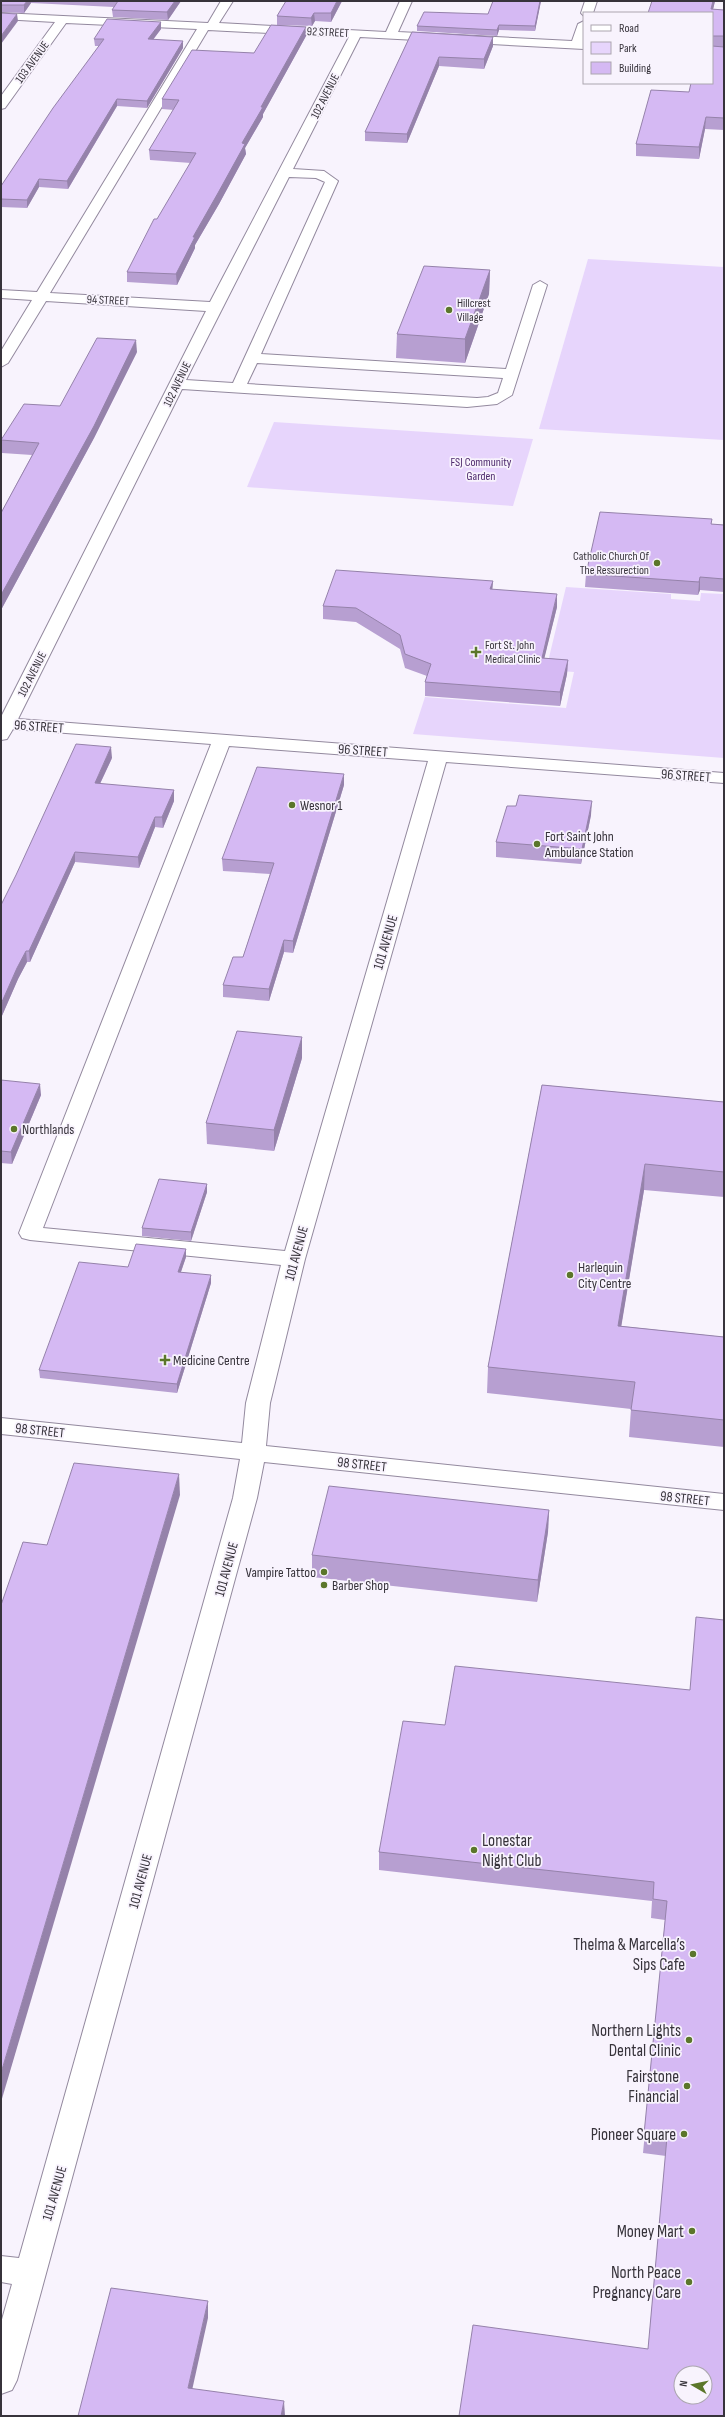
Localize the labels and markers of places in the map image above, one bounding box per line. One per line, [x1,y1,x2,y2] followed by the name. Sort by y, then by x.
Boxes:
[457,296,491,325] place label: Hillcrest Village
[444,305,454,315] marker: Hillcrest Village
[573,549,650,578] place label: Catholic Church Of The Ressurection
[652,558,662,568] marker: Catholic Church Of The Ressurection
[485,638,540,667] place label: Fort St. John Medical Clinic
[470,646,482,658] marker: Fort St. John Medical Clinic
[300,797,343,814] place label: Wesnor 1
[287,800,297,810] marker: Wesnor 1
[544,828,634,861] place label: Fort Saint John Ambulance Station
[532,839,542,849] marker: Fort Saint John Ambulance Station
[22,1121,74,1138] place label: Northlands
[9,1124,19,1134] marker: Northlands
[578,1259,631,1292] place label: Harlequin City Centre
[565,1270,575,1280] marker: Harlequin City Centre
[173,1352,250,1369] place label: Medicine Centre
[160,1355,170,1365] marker: Medicine Centre
[246,1564,316,1581] place label: Vampire Tattoo
[319,1567,329,1577] marker: Vampire Tattoo
[332,1577,389,1594] place label: Barber Shop
[319,1580,329,1590] marker: Barber Shop
[482,1831,541,1871] place label: Lonestar Night Club
[469,1845,479,1855] marker: Lonestar Night Club
[573,1935,685,1975] place label: Thelma & Marcella’s Sips Cafe
[688,1949,698,1959] marker: Thelma & Marcella’s Sips Cafe
[591,2021,681,2061] place label: Northern Lights Dental Clinic
[684,2035,694,2045] marker: Northern Lights Dental Clinic
[626,2067,679,2107] place label: Fairstone Financial
[682,2081,692,2091] marker: Fairstone Financial
[591,2125,676,2145] place label: Pioneer Square
[679,2129,689,2139] marker: Pioneer Square
[617,2222,684,2242] place label: Money Mart
[687,2226,697,2236] marker: Money Mart
[593,2263,681,2303] place label: North Peace Pregnancy Care
[684,2277,694,2287] marker: North Peace Pregnancy Care

